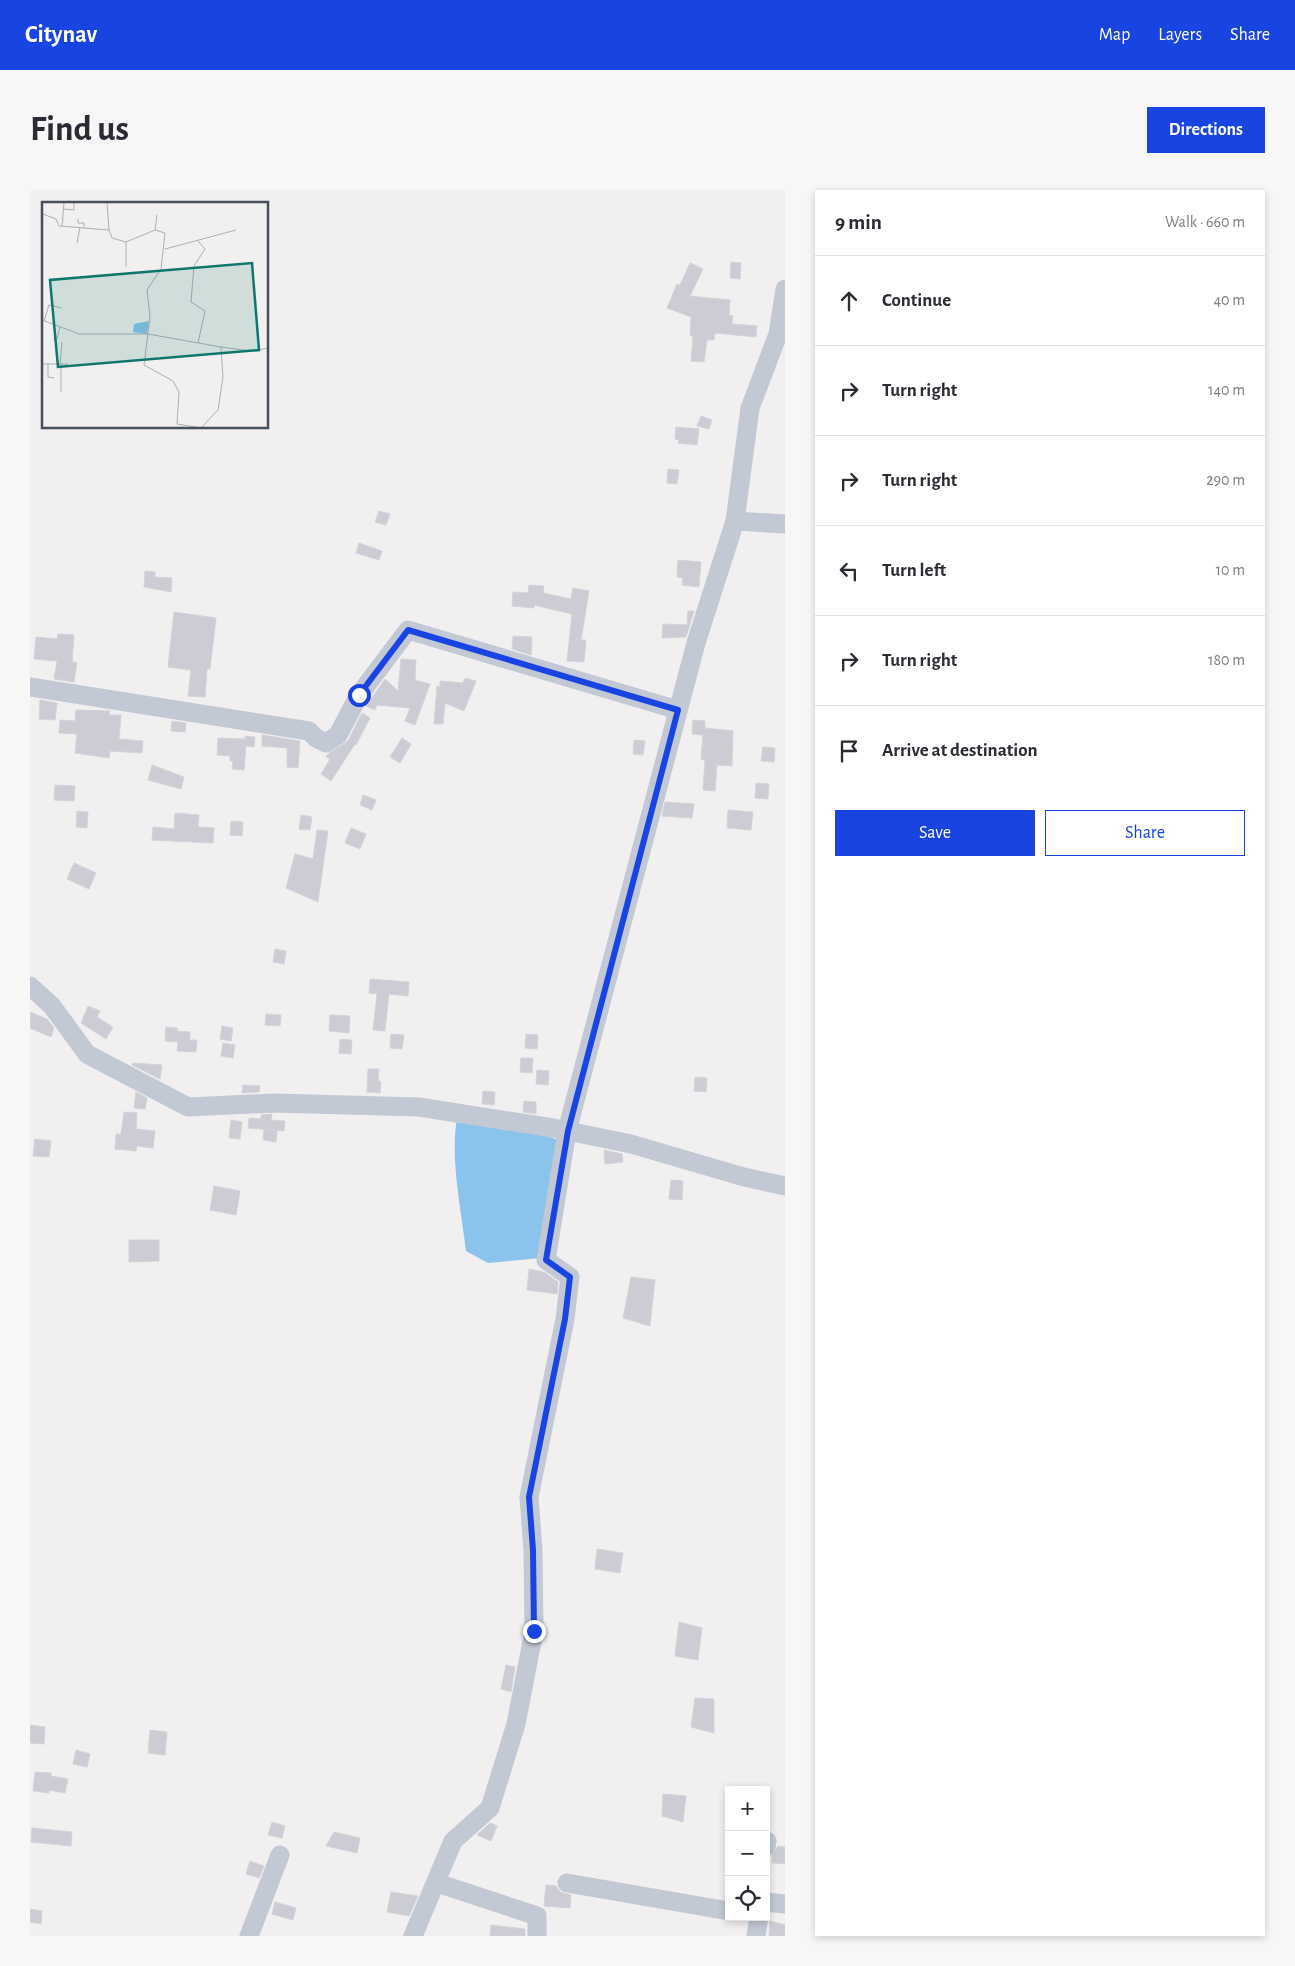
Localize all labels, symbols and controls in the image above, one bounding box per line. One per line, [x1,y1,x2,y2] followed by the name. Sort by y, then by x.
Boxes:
[25,23,97,47] text: Citynav
[1099,26,1130,44] text: Map
[1158,26,1202,44] text: Layers
[1230,26,1270,44] text: Share
[1147,107,1265,153] button: Directions
[30,112,129,147] text: Find us
[42,202,269,429] inset map
[835,212,882,233] text: 9 min
[1165,214,1245,230] text: Walk · 660 m
[835,287,863,315] icon: ahead
[882,291,951,310] text: Continue
[1213,292,1245,308] text: 40 m
[835,377,863,405] icon: right
[882,381,957,400] text: Turn right
[1208,382,1245,398] text: 140 m
[835,467,863,495] icon: right
[882,471,957,490] text: Turn right
[1206,472,1245,488] text: 290 m
[835,557,863,585] icon: left
[882,561,946,580] text: Turn left
[1216,562,1245,578] text: 10 m
[835,647,863,675] icon: right
[882,651,957,670] text: Turn right
[1208,652,1245,668] text: 180 m
[348,684,371,707] route start
[835,737,863,765] icon: arrive
[882,741,1038,760] text: Arrive at destination
[835,810,1035,856] button: Save
[1045,810,1245,856] button: Share
[523,1620,546,1643] route end
[725,1786,770,1921] map controls
[725,1786,770,1831] button: +
[725,1831,770,1876] button: −
[725,1876,770,1921] button: locate

